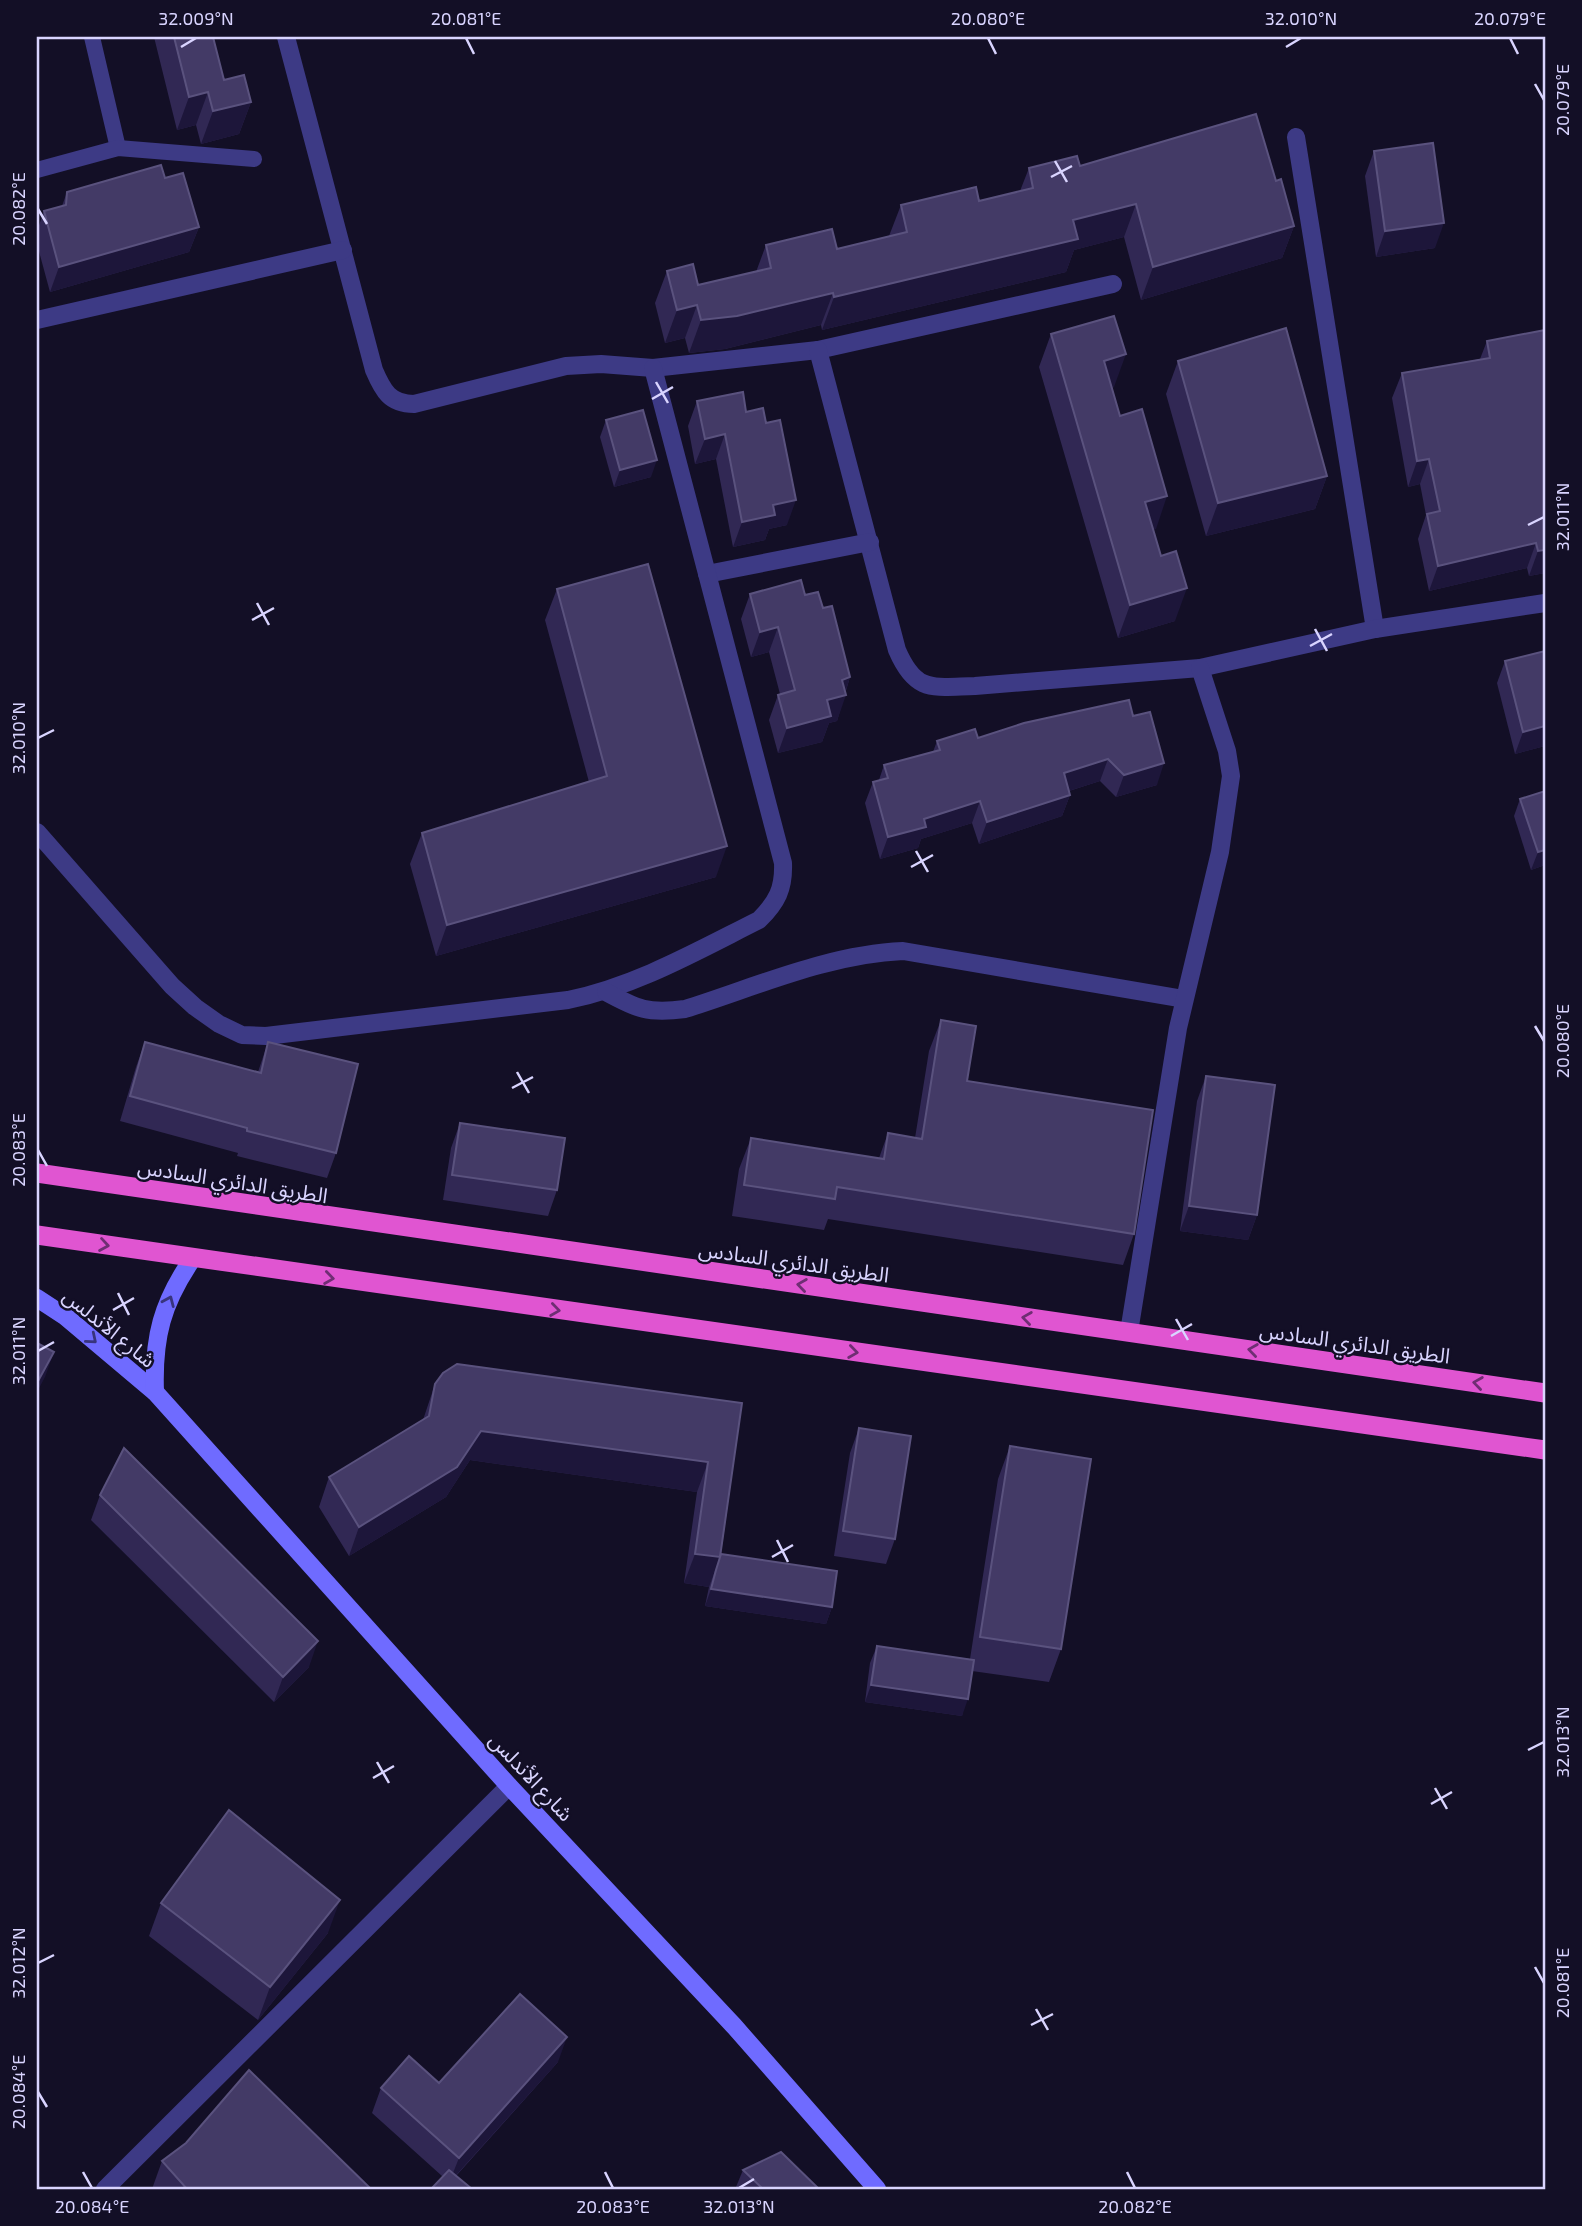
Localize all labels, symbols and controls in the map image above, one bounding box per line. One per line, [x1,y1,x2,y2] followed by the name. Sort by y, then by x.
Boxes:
[158,7,234,29] text: 32.009°N
[431,7,501,29] text: 20.081°E
[951,7,1025,29] text: 20.080°E
[1265,7,1337,29] text: 32.010°N
[1474,7,1546,29] text: 20.079°E
[1551,64,1573,136] text: 20.079°E
[7,172,29,246] text: 20.082°E
[1551,483,1573,551] text: 32.011°N
[7,702,29,774] text: 32.010°N
[1551,1004,1573,1078] text: 20.080°E
[7,1113,29,1187] text: 20.083°E
[135,1153,330,1212] street label: الطريق الدائري السادس
[696,1235,891,1292] street label: الطريق الدائري السادس
[98,1237,110,1252] one-way arrow
[324,1270,335,1285] one-way arrow
[796,1278,808,1293] one-way arrow
[56,1282,161,1375] street label: شارع الأندلس
[160,1296,174,1308] one-way arrow
[549,1302,560,1317] one-way arrow
[1022,1311,1033,1326] one-way arrow
[1257,1316,1452,1373] street label: الطريق الدائري السادس
[7,1317,29,1385] text: 32.011°N
[84,1330,96,1343] one-way arrow
[1247,1343,1258,1358] one-way arrow
[847,1344,858,1359] one-way arrow
[1472,1376,1484,1391] one-way arrow
[1551,1706,1573,1778] text: 32.013°N
[482,1727,579,1828] street label: شارع الأندلس
[7,1927,29,1999] text: 32.012°N
[1551,1948,1573,2018] text: 20.081°E
[7,2055,29,2129] text: 20.084°E
[55,2195,129,2217] text: 20.084°E
[576,2195,650,2217] text: 20.083°E
[703,2195,775,2217] text: 32.013°N
[1098,2195,1172,2217] text: 20.082°E

